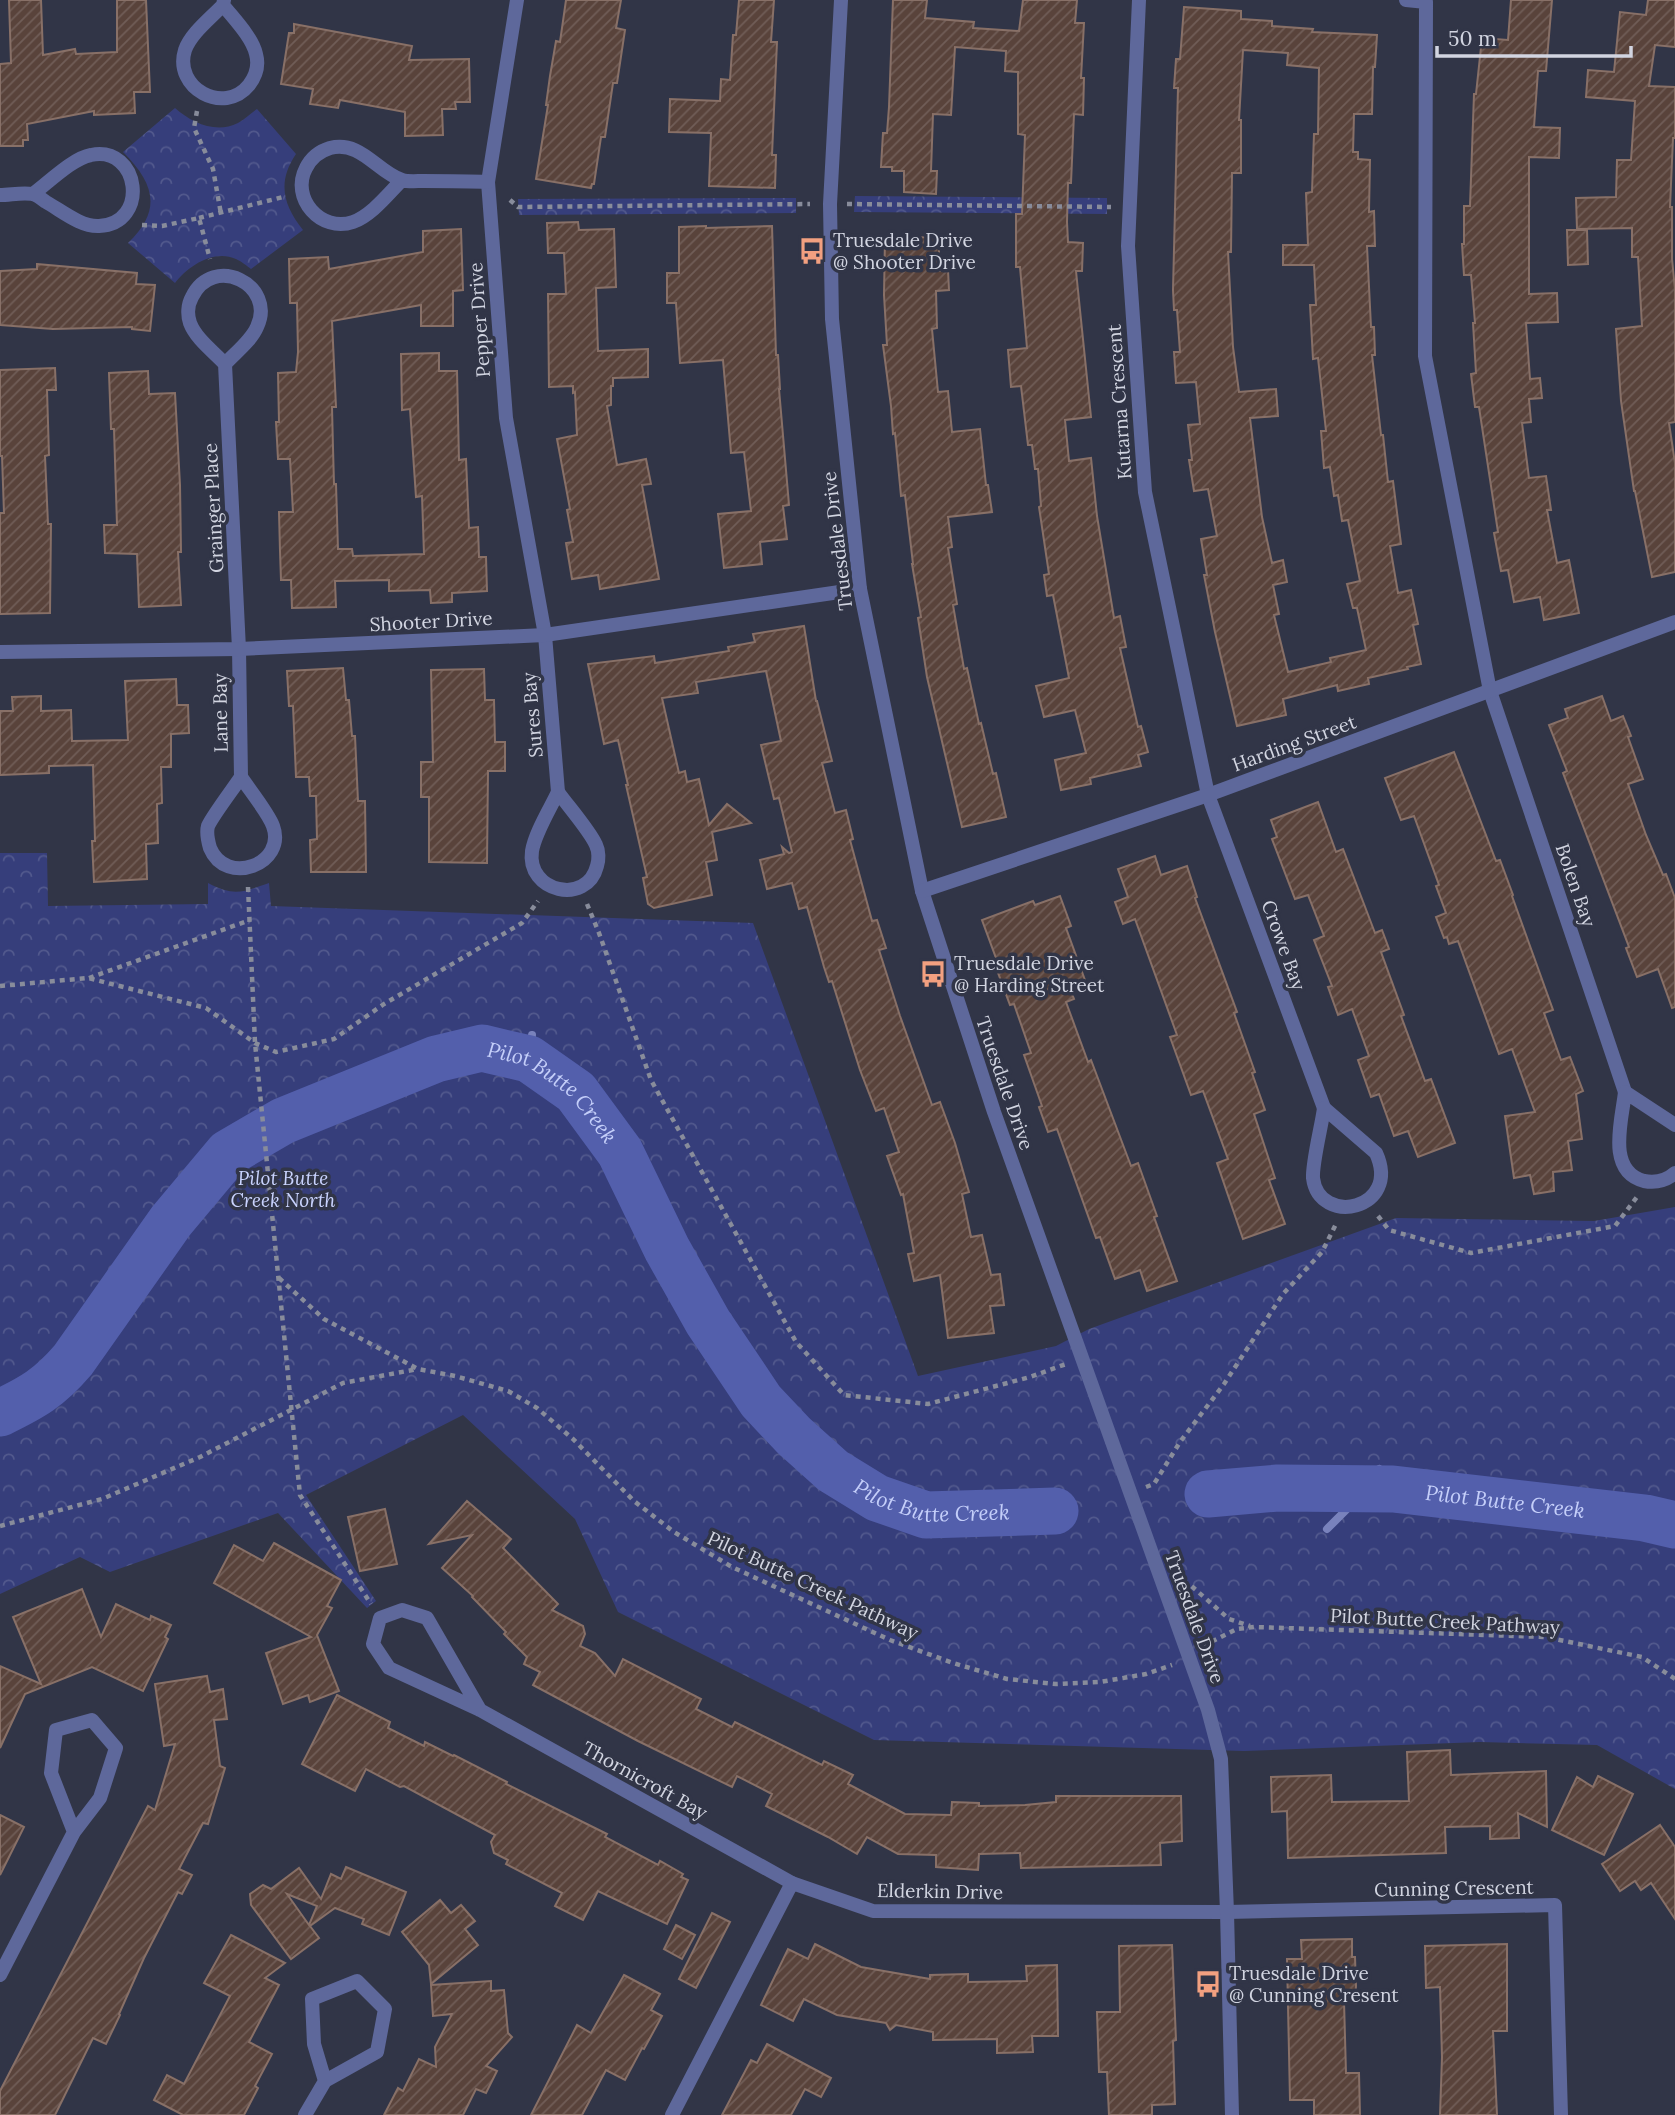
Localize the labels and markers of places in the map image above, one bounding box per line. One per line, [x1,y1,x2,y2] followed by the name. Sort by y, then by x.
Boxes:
[833,228,976,274] place label: Truesdale Drive @ Shooter Drive
[797,236,827,266] bus stop icon: Truesdale Drive @ Shooter Drive
[954,951,1105,997] place label: Truesdale Drive @ Harding Street
[918,959,948,989] bus stop icon: Truesdale Drive @ Harding Street
[1229,1961,1399,2007] place label: Truesdale Drive @ Cunning Cresent
[1193,1969,1223,1999] bus stop icon: Truesdale Drive @ Cunning Cresent

